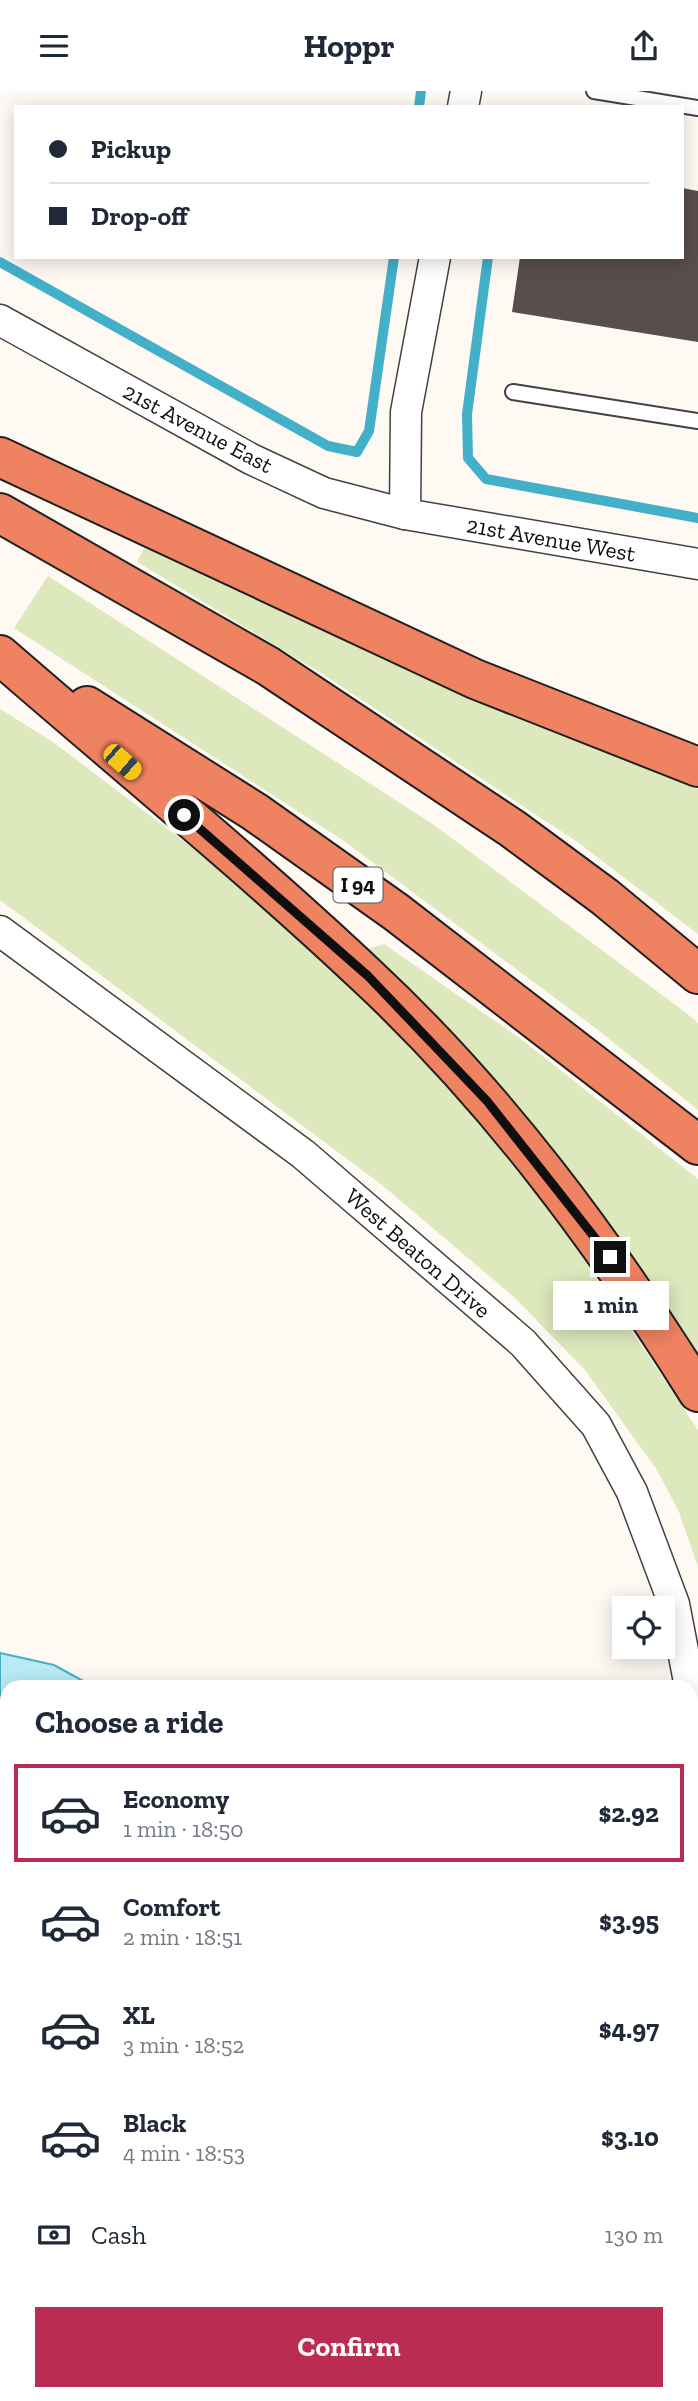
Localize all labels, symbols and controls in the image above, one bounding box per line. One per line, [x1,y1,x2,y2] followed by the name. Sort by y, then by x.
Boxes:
[35,27,73,65] icon: menu
[303,27,395,65] text: Hoppr
[625,27,663,65] icon: share
[91,133,171,165] text: Pickup
[91,200,188,232] text: Drop-off
[119,377,278,479] street label: 21st Avenue East
[464,510,638,568] street label: 21st Avenue West
[100,740,145,784] car
[168,799,200,831] route start
[334,867,382,903] road number: I 94
[339,1182,497,1324] street label: West Beaton Drive
[594,1241,626,1273] route end
[552,1281,668,1331] callout: 1 min
[584,1291,638,1319] text: 1 min
[612,1596,675,1659] map controls
[612,1596,675,1659] button: locate
[35,1703,223,1741] text: Choose a ride
[39,1782,102,1845] icon: car
[123,1783,229,1815] text: Economy
[598,1797,659,1829] text: $2.92
[123,1815,243,1843] text: 1 min · 18:50
[39,1890,102,1953] icon: car
[123,1891,220,1923] text: Comfort
[599,1905,659,1937] text: $3.95
[123,1923,242,1951] text: 2 min · 18:51
[39,1998,102,2061] icon: car
[123,1999,155,2031] text: XL
[599,2013,659,2045] text: $4.97
[123,2031,244,2059] text: 3 min · 18:52
[39,2106,102,2169] icon: car
[123,2107,186,2139] text: Black
[601,2121,659,2153] text: $3.10
[123,2139,245,2167] text: 4 min · 18:53
[35,2216,73,2254] icon: cash
[91,2219,146,2251] text: Cash
[605,2221,663,2249] text: 130 m
[35,2307,663,2387] button: Confirm

